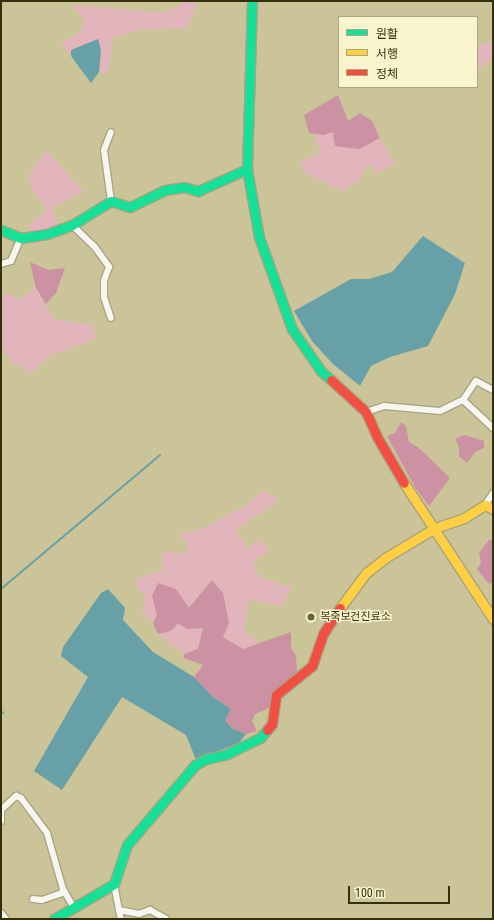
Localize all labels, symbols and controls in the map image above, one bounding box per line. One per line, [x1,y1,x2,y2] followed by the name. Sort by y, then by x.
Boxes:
[338,16,478,88] legend
[376,27,398,41] text: 원활
[376,47,398,61] text: 서행
[376,67,398,81] text: 정체
[320,610,391,624] place label: 복죽보건진료소
[305,611,317,623] marker: 복죽보건진료소
[350,878,452,904] scale bar
[355,886,385,900] text: 100 m

